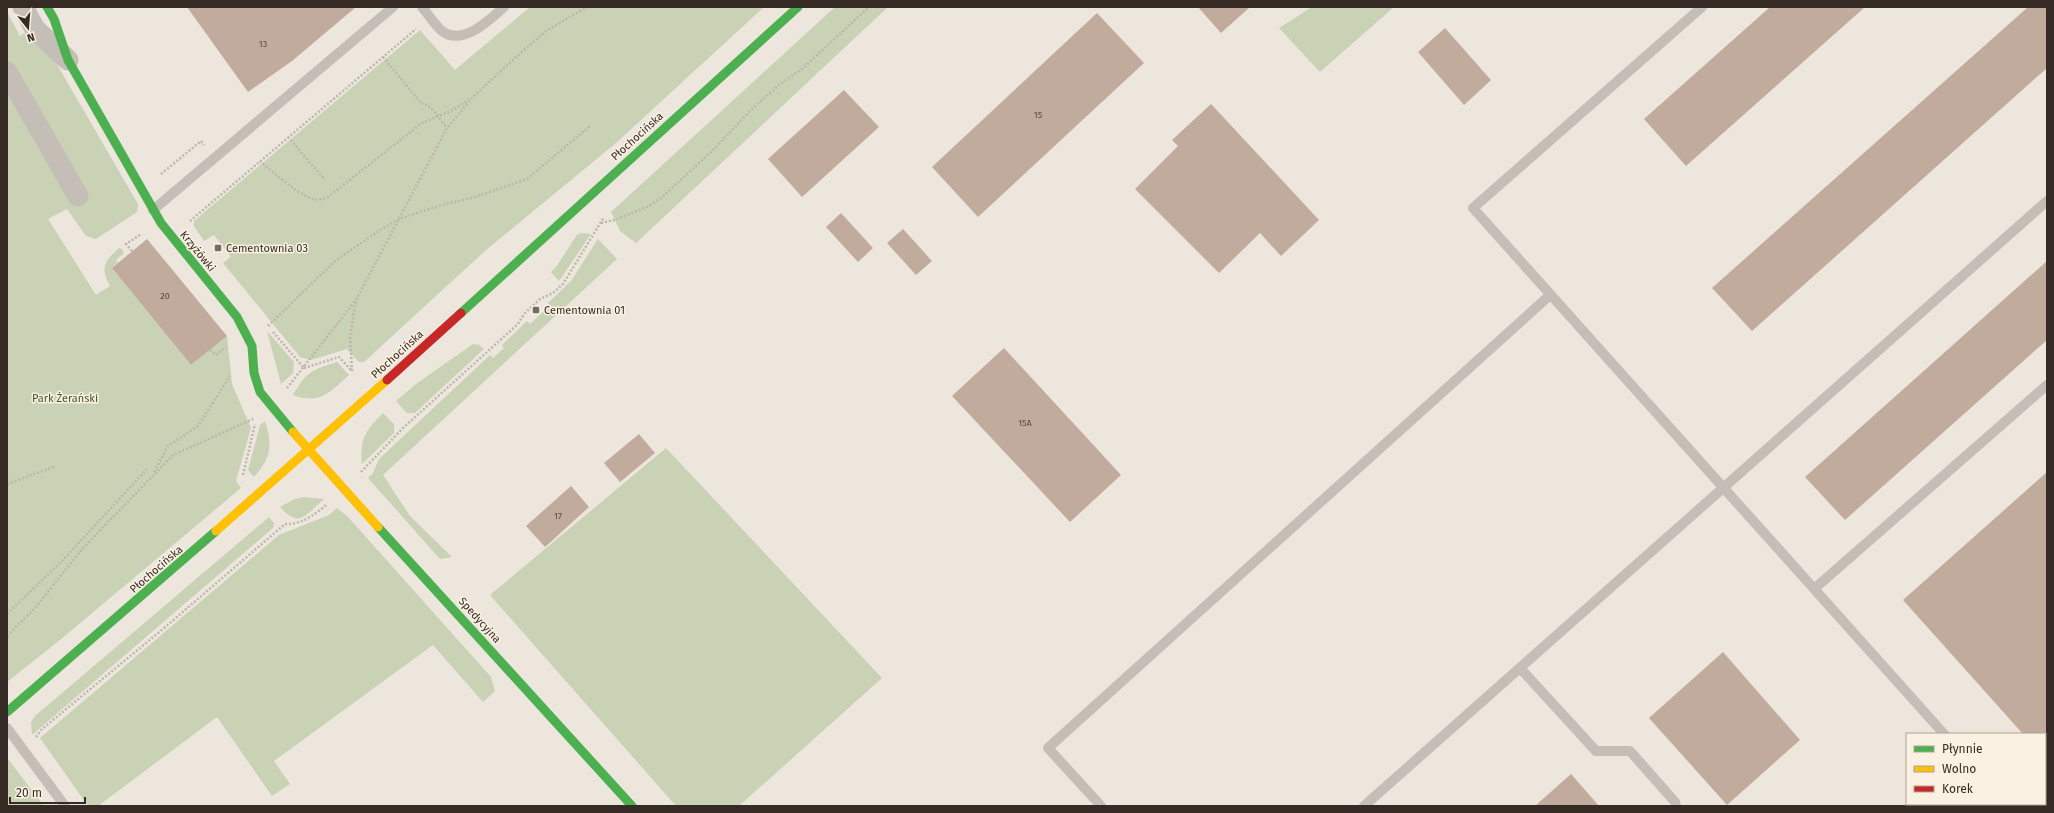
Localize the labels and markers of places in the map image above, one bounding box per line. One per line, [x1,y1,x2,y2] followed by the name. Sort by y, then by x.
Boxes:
[226,242,308,255] place label: Cementownia 03
[213,243,223,253] marker: Cementownia 03
[544,304,625,317] place label: Cementownia 01
[531,305,541,315] marker: Cementownia 01

